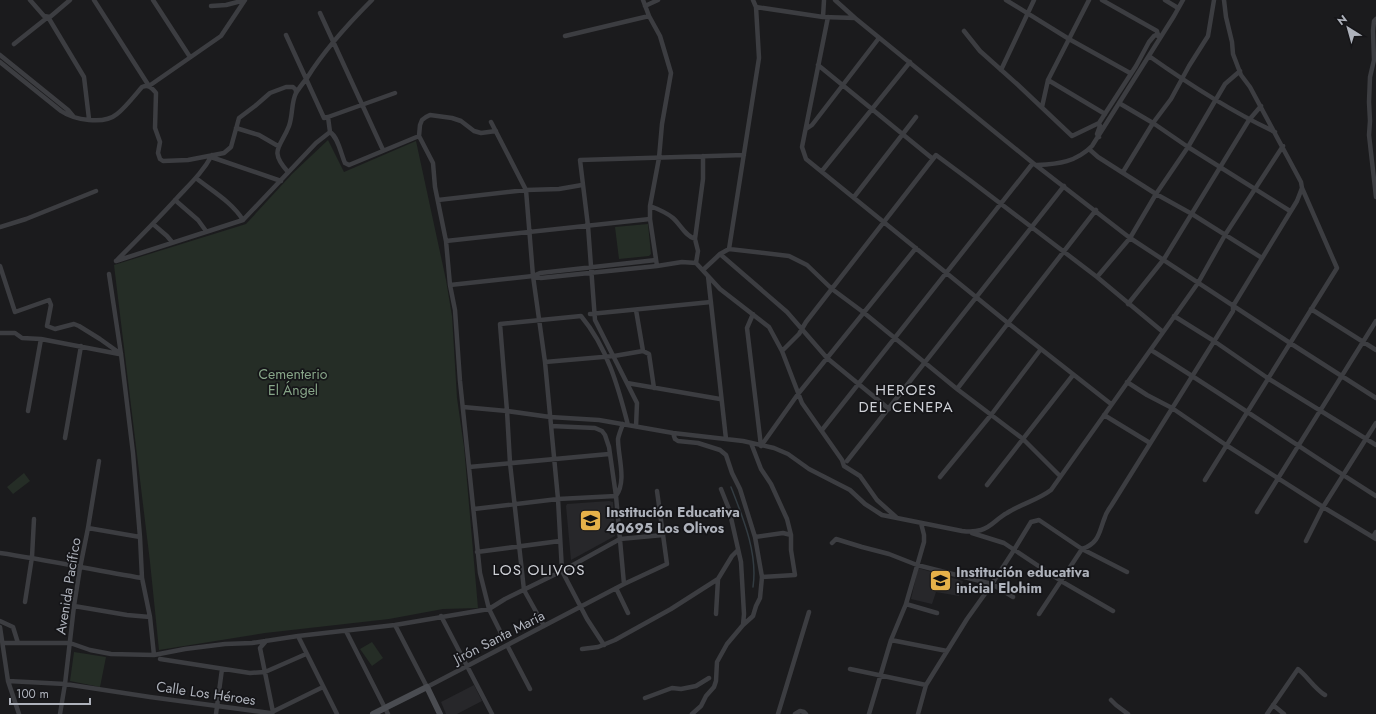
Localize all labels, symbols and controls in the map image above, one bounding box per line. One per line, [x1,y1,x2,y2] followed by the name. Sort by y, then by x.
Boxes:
[1328,8,1368,48] north arrow
[1334,11,1350,29] text: N
[259,364,328,400] park label: Cementerio El Ángel
[858,379,954,418] district label: HEROES DEL CENEPA
[606,502,740,538] place label: Institución Educativa 40695 Los Olivos
[577,507,603,533] school or university icon: Institución Educativa 40695 Los Olivos
[50,536,86,636] street label: Avenida Pacífico
[493,559,585,581] district label: LOS OLIVOS
[956,562,1089,598] place label: Institución educativa inicial Elohim
[927,567,953,593] school or university icon: Institución educativa inicial Elohim
[448,605,548,670] street label: Jirón Santa María
[155,676,257,710] street label: Calle Los Héroes
[10,680,90,706] scale bar
[16,685,49,703] text: 100 m

